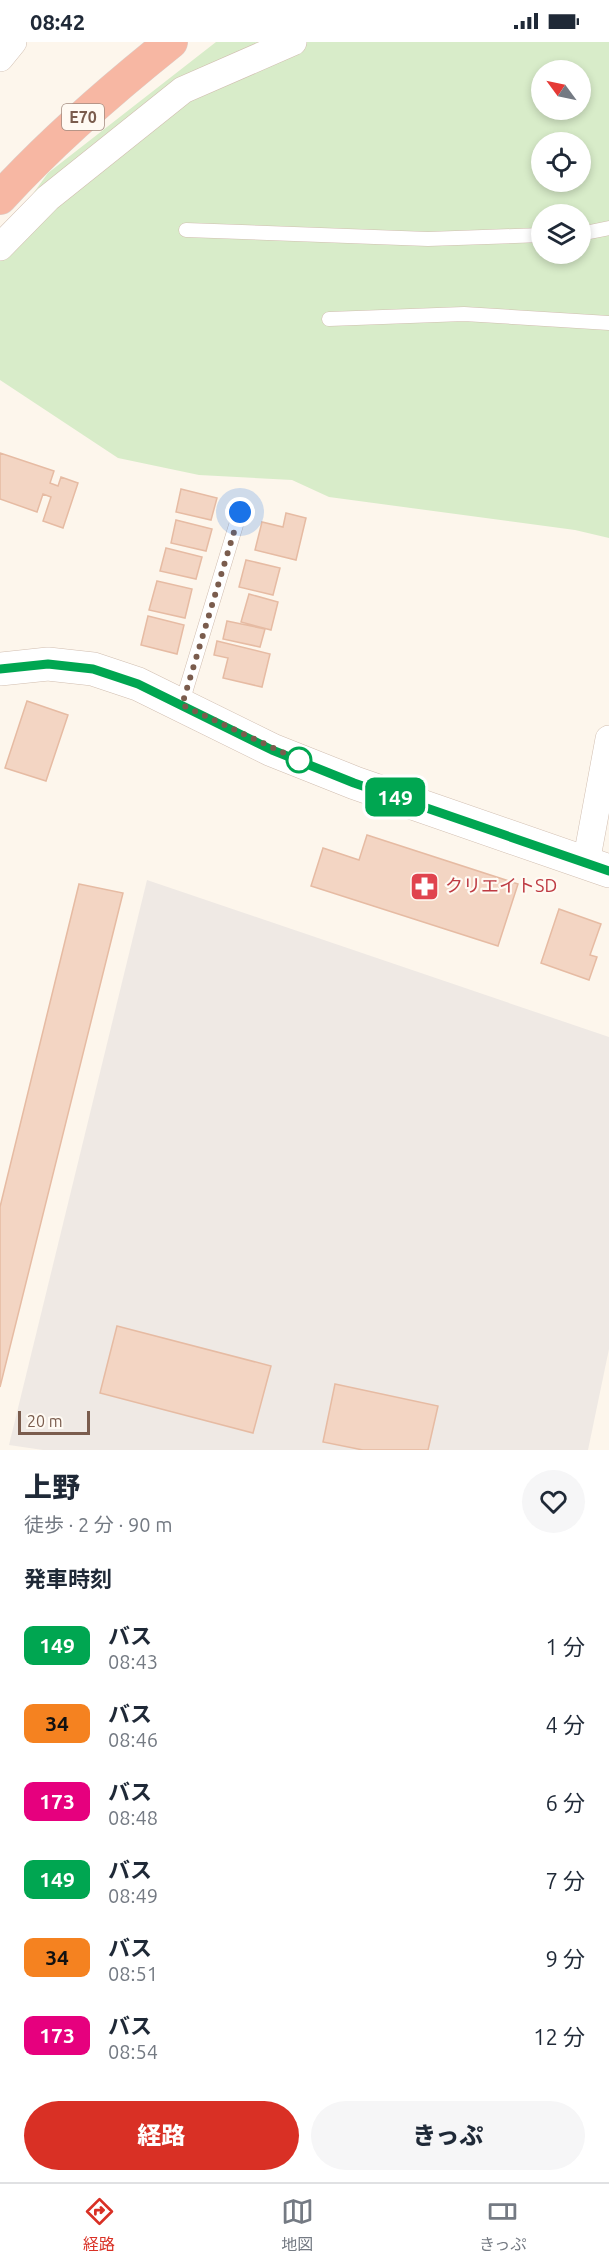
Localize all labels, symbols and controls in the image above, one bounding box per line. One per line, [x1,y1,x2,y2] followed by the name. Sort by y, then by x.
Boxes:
[30,9,85,34] text: 08:42
[531,60,591,120] north arrow
[531,60,591,264] map controls
[62,104,104,130] road number: E70
[531,132,591,192] button: locate
[531,204,591,264] button: layers
[225,497,255,527] your location
[286,747,312,773] unlabelled marker
[360,778,430,816] line badge: 149
[377,785,413,809] text: 149
[408,870,440,902] pharmacy icon: クリエイトSD
[445,875,557,895] place label: クリエイトSD
[18,1408,90,1436] scale bar
[27,1412,63,1430] text: 20 m
[522,1470,585,1533] button: heart
[24,1471,80,1502] text: 上野
[24,1513,172,1536] text: 徒歩 · 2 分 · 90 m
[24,1566,112,1591] text: 発車時刻
[108,1623,152,1648] text: バス
[39,1633,75,1657] text: 149
[546,1634,585,1659] text: 1 分
[108,1650,158,1673] text: 08:43
[108,1701,152,1726] text: バス
[45,1711,69,1735] text: 34
[546,1712,585,1737] text: 4 分
[108,1728,158,1751] text: 08:46
[108,1779,152,1804] text: バス
[39,1789,75,1813] text: 173
[546,1790,585,1815] text: 6 分
[108,1806,158,1829] text: 08:48
[108,1857,152,1882] text: バス
[39,1867,75,1891] text: 149
[546,1868,585,1893] text: 7 分
[108,1884,158,1907] text: 08:49
[108,1935,152,1960] text: バス
[45,1945,69,1969] text: 34
[546,1946,585,1971] text: 9 分
[108,1962,158,1985] text: 08:51
[108,2013,152,2038] text: バス
[39,2023,75,2047] text: 173
[533,2024,585,2049] text: 12 分
[108,2040,158,2063] text: 08:54
[24,2101,299,2170] button: 経路
[311,2101,585,2170] button: きっぷ
[83,2195,116,2255] tab: 経路
[281,2195,314,2255] tab: 地図
[479,2195,526,2255] tab: きっぷ

